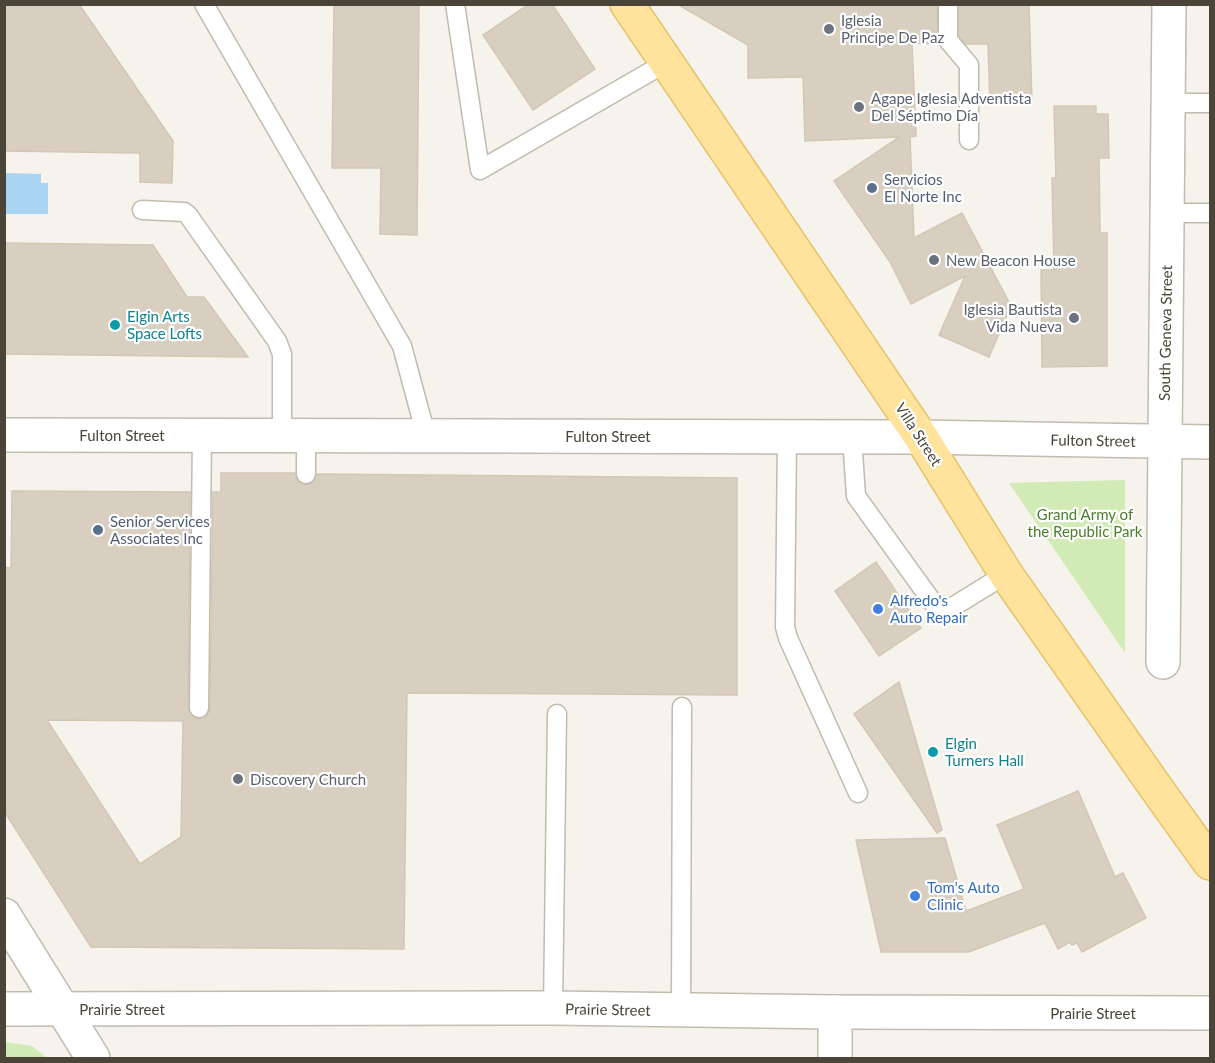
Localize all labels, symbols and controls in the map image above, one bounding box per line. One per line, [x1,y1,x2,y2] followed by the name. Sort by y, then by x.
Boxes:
[841,11,945,46] place label: Iglesia Principe De Paz
[822,22,836,36] marker: Iglesia Principe De Paz
[871,89,1031,124] place label: Agape Iglesia Adventista Del Séptimo Día
[852,100,866,114] marker: Agape Iglesia Adventista Del Séptimo Día
[884,170,962,205] place label: Servicios El Norte Inc
[865,181,879,195] marker: Servicios El Norte Inc
[946,251,1076,269] place label: New Beacon House
[927,253,941,267] marker: New Beacon House
[1155,264,1175,401] street label: South Geneva Street
[963,300,1062,335] place label: Iglesia Bautista Vida Nueva
[127,307,202,342] place label: Elgin Arts Space Lofts
[1067,311,1081,325] marker: Iglesia Bautista Vida Nueva
[108,318,122,332] marker: Elgin Arts Space Lofts
[892,399,946,469] street label: Villa Street
[79,426,165,444] street label: Fulton Street
[565,427,651,445] street label: Fulton Street
[1050,430,1136,450] street label: Fulton Street
[1028,505,1143,540] park label: Grand Army of the Republic Park
[110,512,210,547] place label: Senior Services Associates Inc
[91,523,105,537] marker: Senior Services Associates Inc
[890,591,968,626] place label: Alfredo's Auto Repair
[871,602,885,616] marker: Alfredo's Auto Repair
[945,734,1024,769] place label: Elgin Turners Hall
[926,745,940,759] marker: Elgin Turners Hall
[250,770,366,788] place label: Discovery Church
[231,772,245,786] marker: Discovery Church
[927,878,1000,913] place label: Tom's Auto Clinic
[908,889,922,903] marker: Tom's Auto Clinic
[565,999,652,1019] street label: Prairie Street
[79,1000,165,1018] street label: Prairie Street
[1050,1004,1136,1022] street label: Prairie Street

